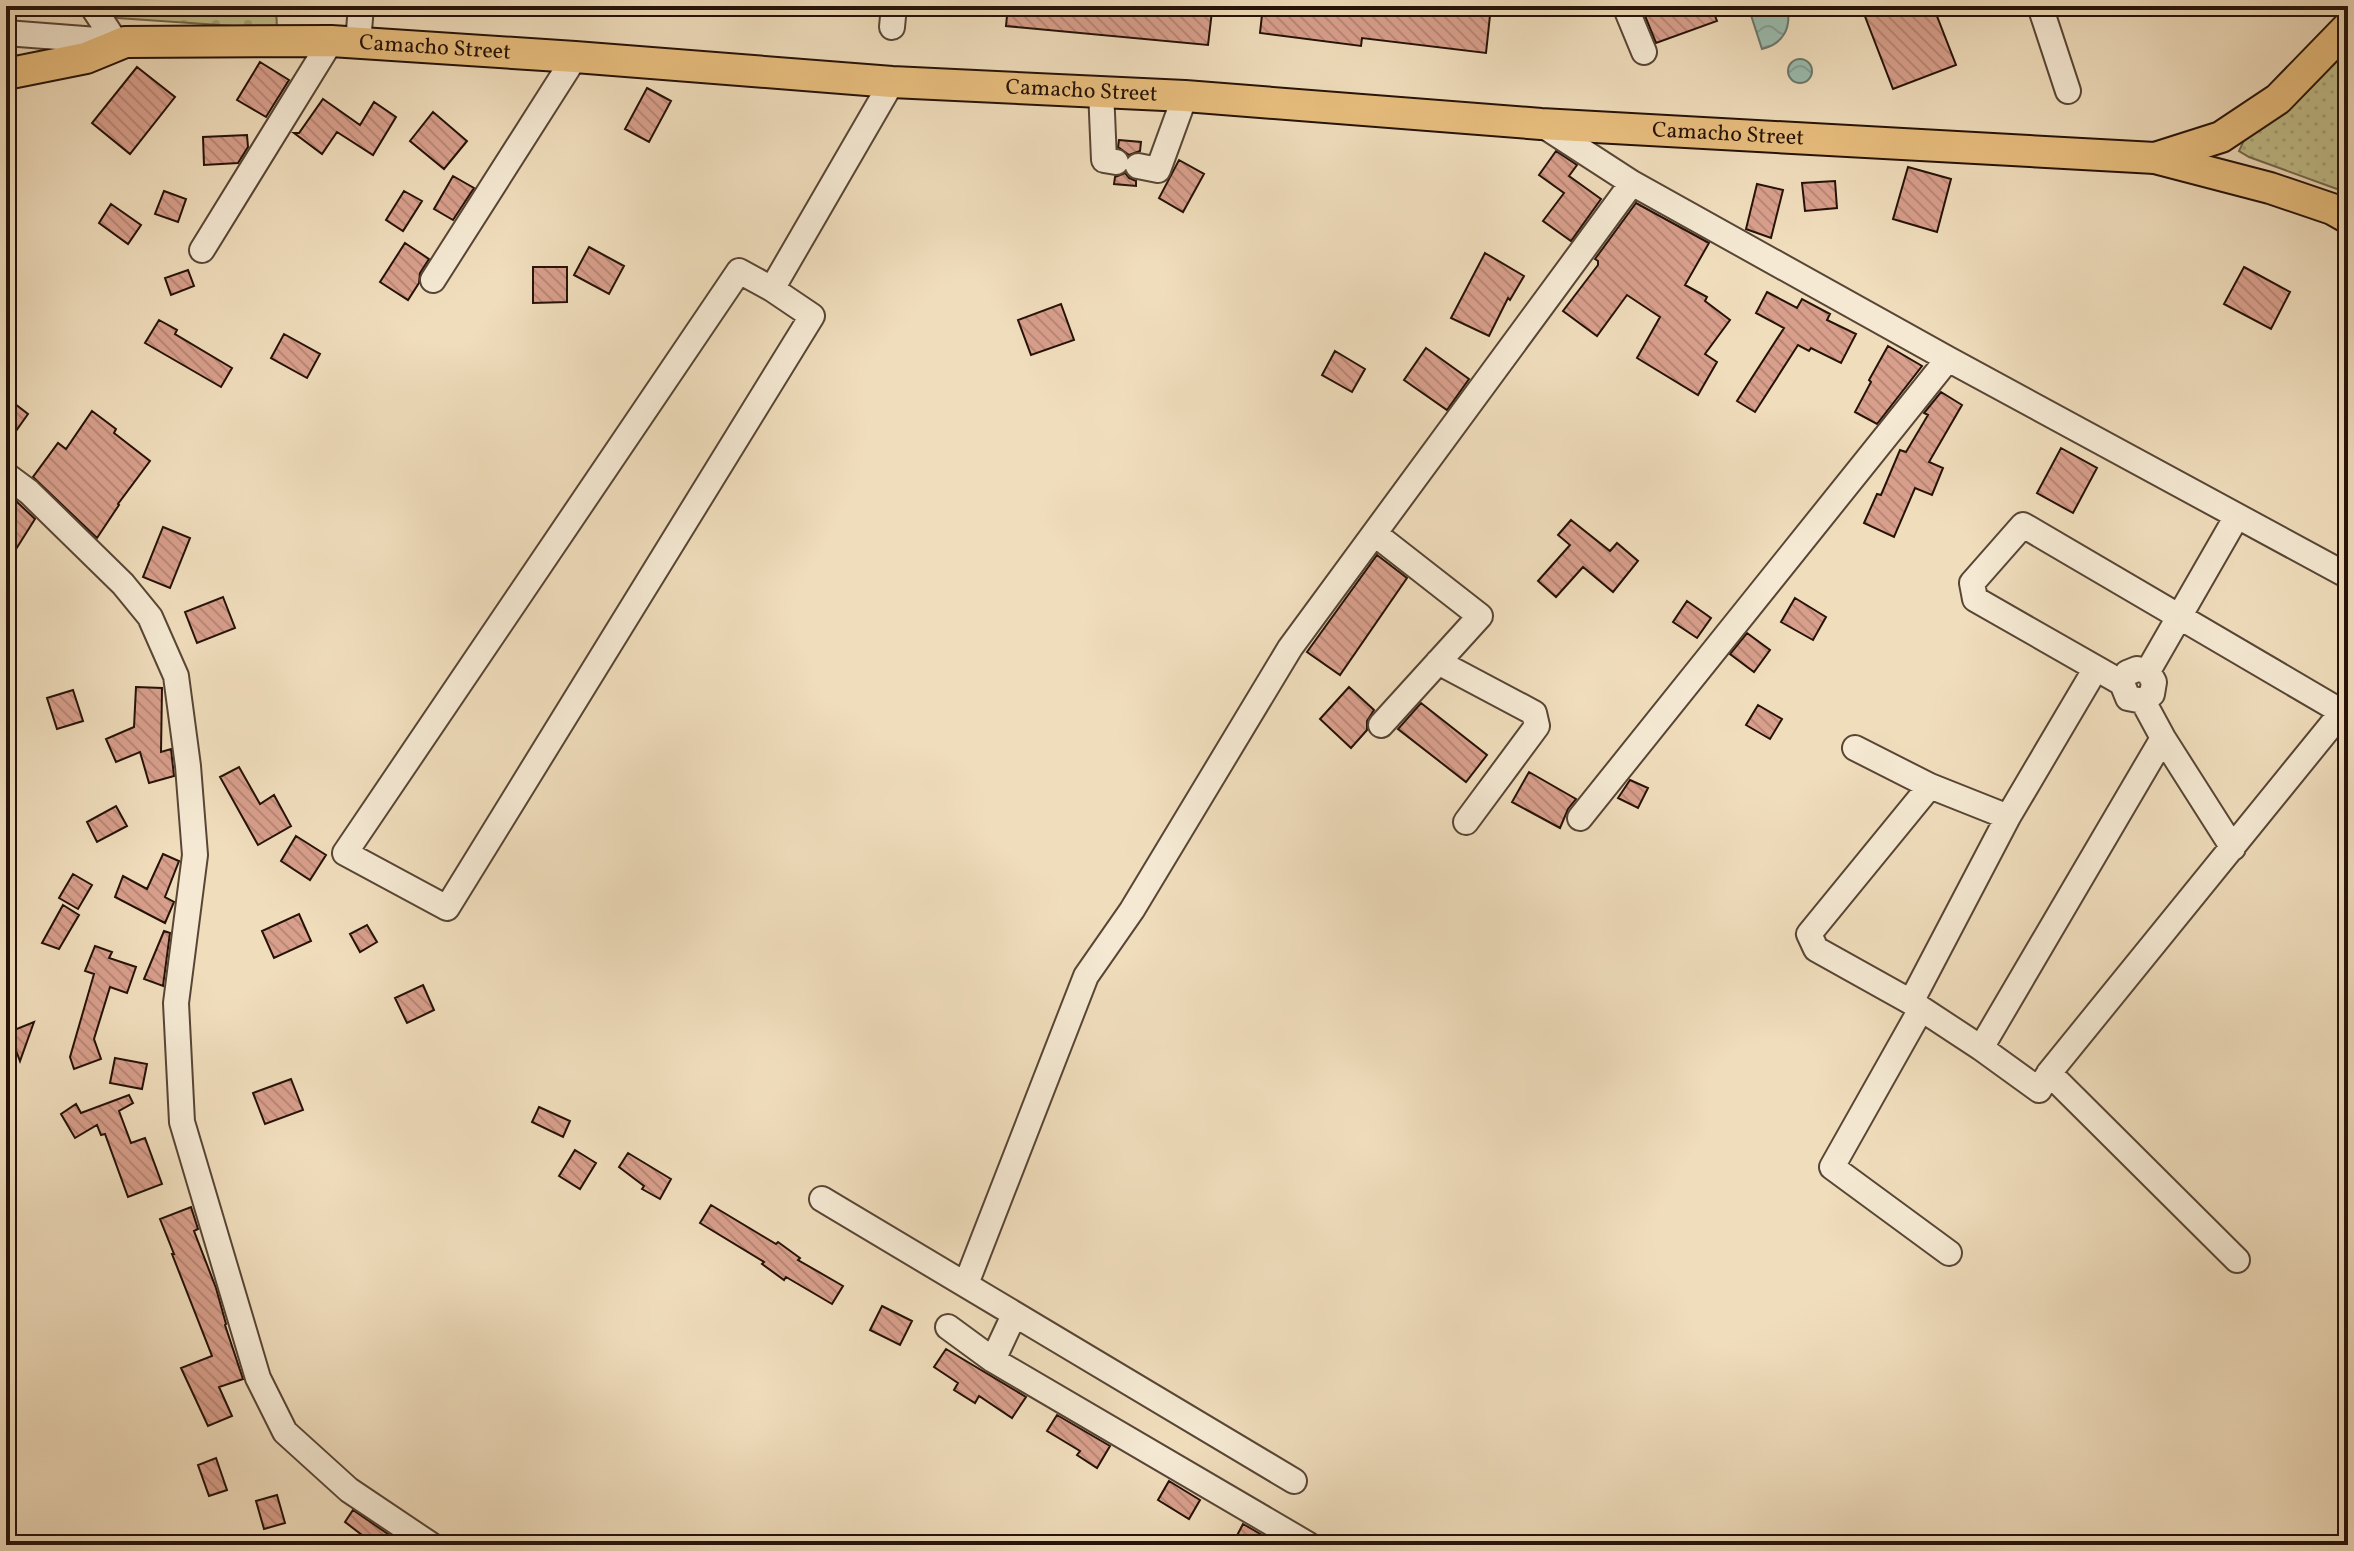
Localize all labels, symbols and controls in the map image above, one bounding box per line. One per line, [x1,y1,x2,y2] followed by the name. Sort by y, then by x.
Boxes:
[358,27,512,68] street label: Camacho Street
[1005,72,1158,110] street label: Camacho Street
[1651,115,1805,154] street label: Camacho Street

